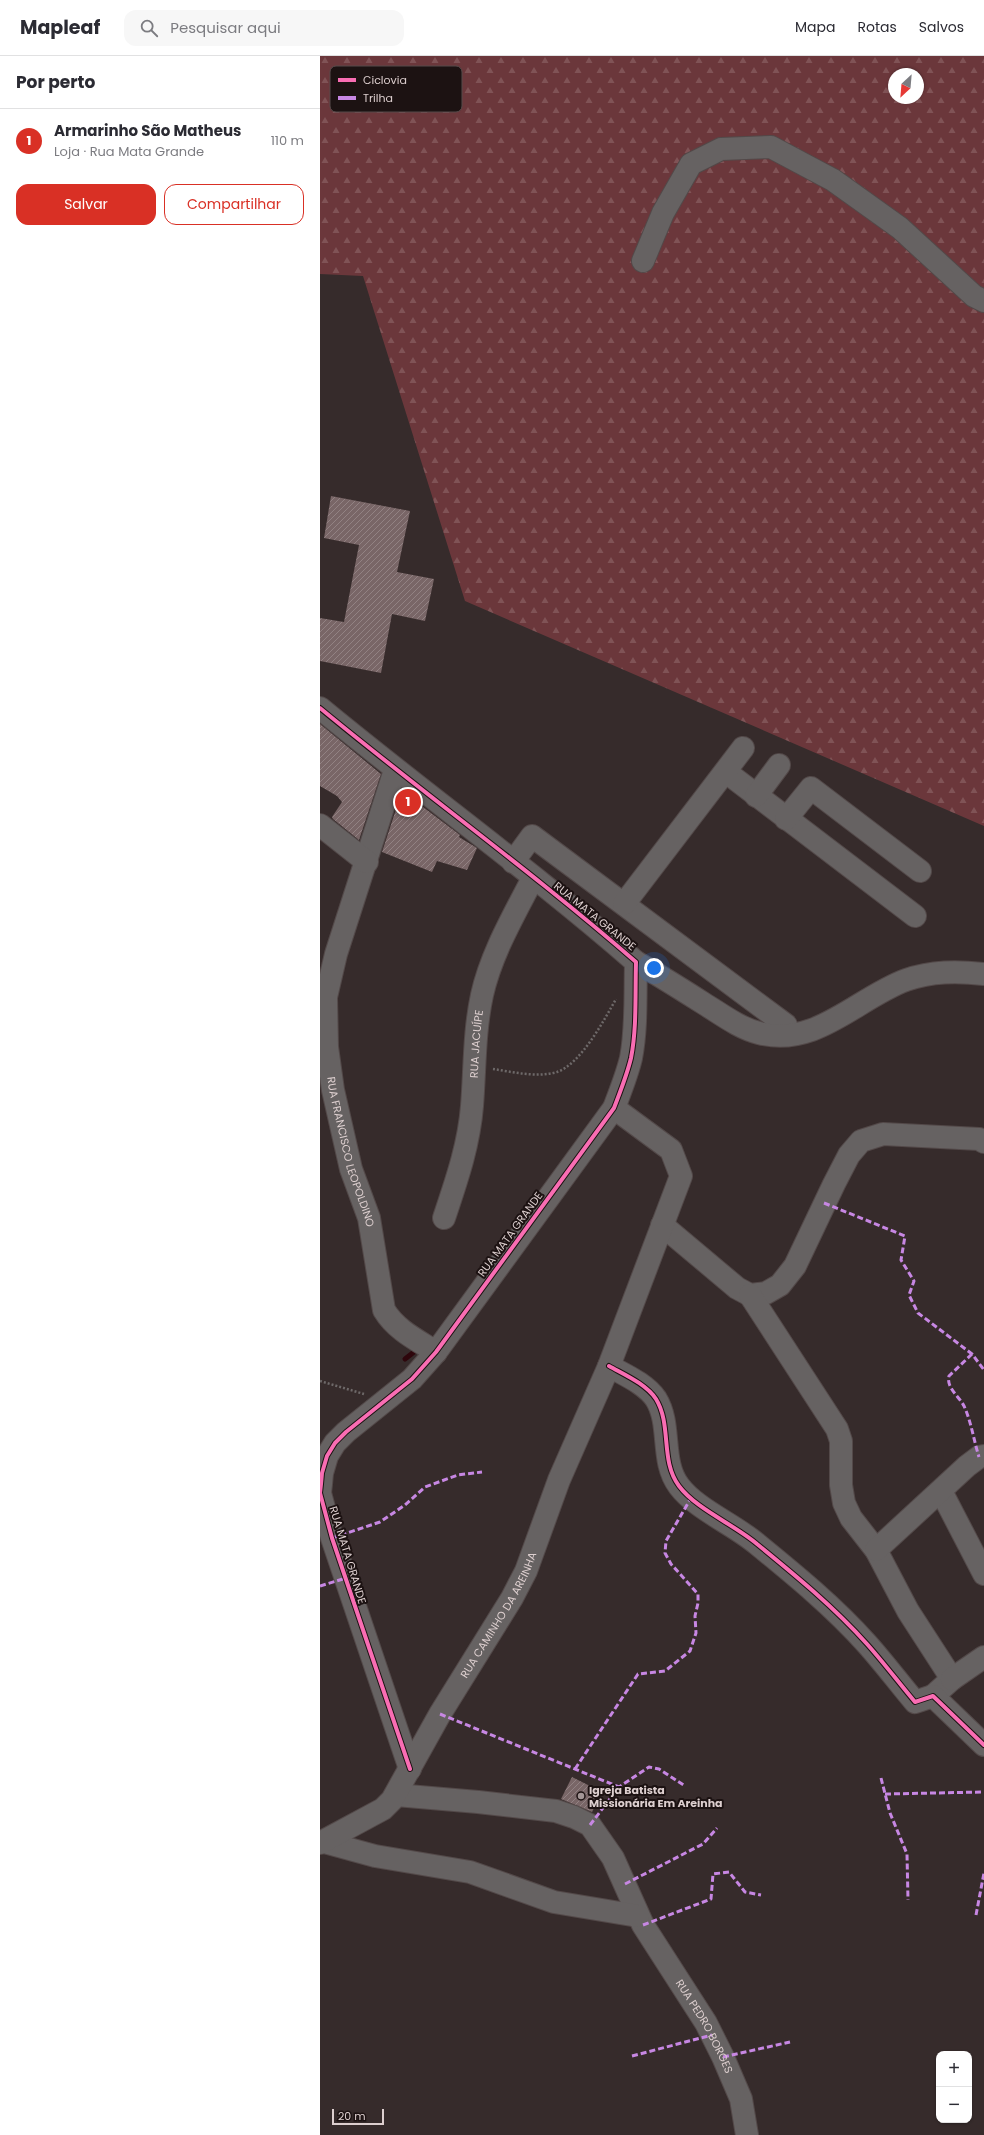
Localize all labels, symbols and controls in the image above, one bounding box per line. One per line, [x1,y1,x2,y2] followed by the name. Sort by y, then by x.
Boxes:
[124,10,404,46] search box
[20,14,100,41] text: Mapleaf
[138,17,160,39] icon: search
[170,17,281,38] text: Pesquisar aqui
[795,17,835,37] text: Mapa
[857,17,897,37] text: Rotas
[919,17,964,37] text: Salvos
[330,66,462,112] legend
[888,68,924,104] north arrow
[16,70,95,94] text: Por perto
[363,72,407,88] text: Ciclovia
[363,90,393,106] text: Trilha
[54,120,241,141] text: Armarinho São Matheus
[27,131,31,150] text: 1
[271,131,304,150] text: 110 m
[54,142,204,161] text: Loja · Rua Mata Grande
[16,184,156,225] button: Salvar
[164,184,304,225] button: Compartilhar
[395,787,421,817] pin: 1
[551,878,639,954] street label: RUA MATA GRANDE
[644,958,664,978] your location
[466,1009,487,1078] street label: RUA JACUÍPE
[323,1075,378,1228] street label: RUA FRANCISCO LEOPOLDINO
[474,1188,546,1280] street label: RUA MATA GRANDE
[326,1504,370,1606] street label: RUA MATA GRANDE
[456,1549,540,1681] street label: RUA CAMINHO DA AREINHA
[589,1782,723,1811] place label: Igreja Batista Missionária Em Areinha
[576,1791,586,1801] marker: Igreja Batista Missionária Em Areinha
[672,1976,737,2076] street label: RUA PEDRO BORGES
[936,2051,972,2123] map controls
[936,2051,972,2087] button: +
[936,2087,972,2123] button: −
[332,2107,384,2126] scale bar
[338,2108,366,2124] text: 20 m

